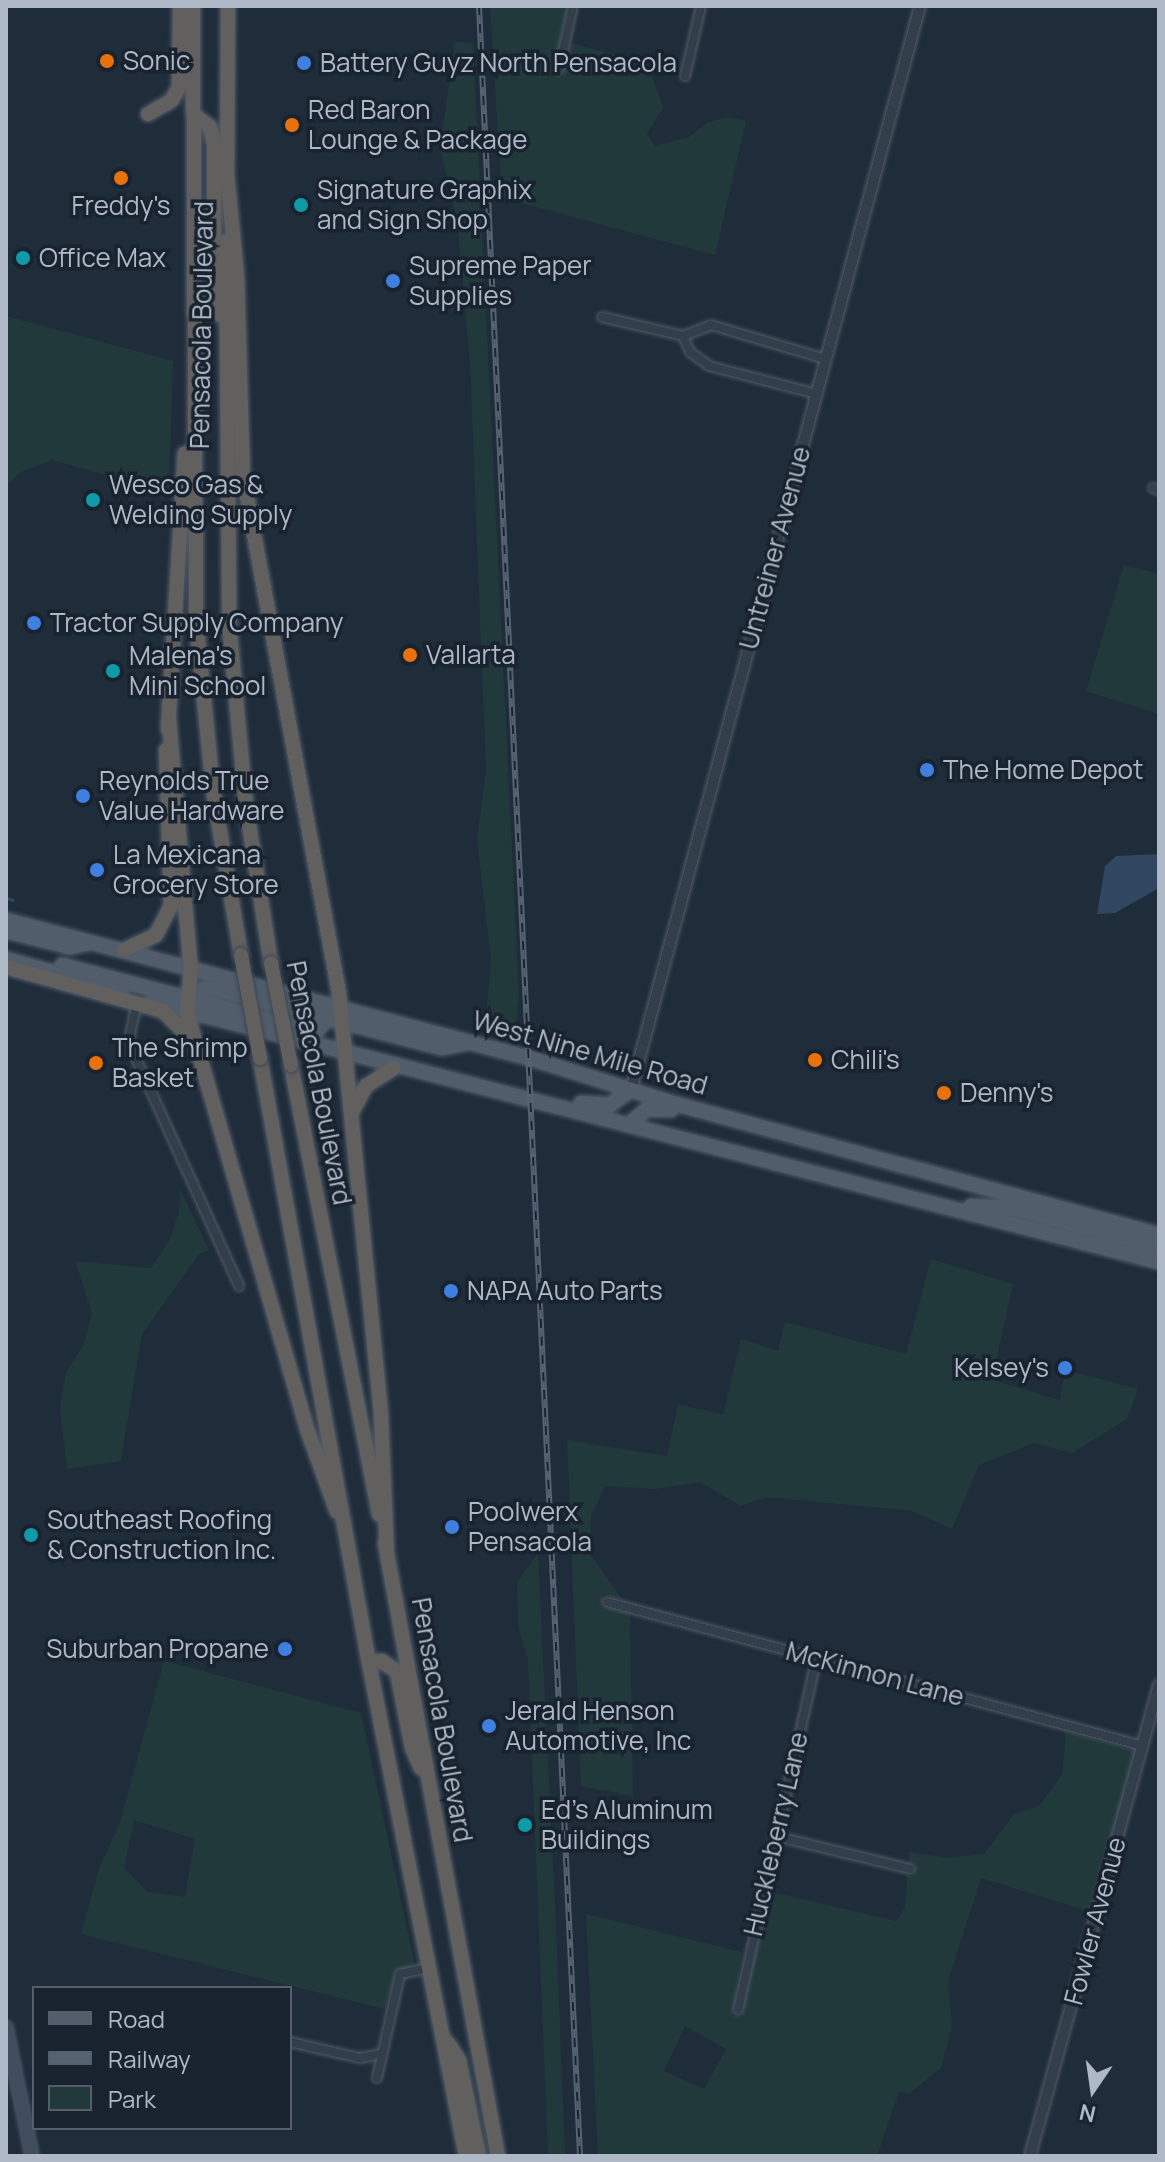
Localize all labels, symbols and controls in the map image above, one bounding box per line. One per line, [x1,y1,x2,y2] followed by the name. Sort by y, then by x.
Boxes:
[123,45,190,77] place label: Sonic
[320,47,677,79] place label: Battery Guyz North Pensacola
[98,52,116,70] marker: Sonic
[295,54,313,72] marker: Battery Guyz North Pensacola
[308,94,527,156] place label: Red Baron Lounge & Package
[283,116,301,134] marker: Red Baron Lounge & Package
[112,169,130,187] marker: Freddy's
[317,174,532,236] place label: Signature Graphix and Sign Shop
[71,190,171,222] place label: Freddy's
[292,196,310,214] marker: Signature Graphix and Sign Shop
[184,201,220,449] street label: Pensacola Boulevard
[39,242,166,274] place label: Office Max
[14,249,32,267] marker: Office Max
[409,250,592,312] place label: Supreme Paper Supplies
[384,272,402,290] marker: Supreme Paper Supplies
[733,443,817,653] street label: Untreiner Avenue
[109,469,293,530] place label: Wesco Gas & Welding Supply
[84,491,102,509] marker: Wesco Gas & Welding Supply
[50,607,343,639] place label: Tractor Supply Company
[25,614,43,632] marker: Tractor Supply Company
[426,639,516,671] place label: Vallarta
[129,640,266,702] place label: Malena's Mini School
[401,646,419,664] marker: Vallarta
[104,662,122,680] marker: Malena's Mini School
[943,754,1143,786] place label: The Home Depot
[918,761,936,779] marker: The Home Depot
[99,765,285,826] place label: Reynolds True Value Hardware
[74,787,92,805] marker: Reynolds True Value Hardware
[113,839,279,900] place label: La Mexicana Grocery Store
[88,861,106,879] marker: La Mexicana Grocery Store
[280,958,358,1208] street label: Pensacola Boulevard
[469,1005,711,1101] street label: West Nine Mile Road
[112,1032,248,1094] place label: The Shrimp Basket
[831,1044,900,1076] place label: Chili's
[806,1051,824,1069] marker: Chili's
[87,1054,105,1072] marker: The Shrimp Basket
[960,1077,1053,1109] place label: Denny's
[935,1084,953,1102] marker: Denny's
[467,1275,663,1307] place label: NAPA Auto Parts
[442,1282,460,1300] marker: NAPA Auto Parts
[954,1352,1049,1384] place label: Kelsey's
[1056,1359,1074,1377] marker: Kelsey's
[468,1496,592,1558] place label: Poolwerx Pensacola
[47,1504,276,1566] place label: Southeast Roofing & Construction Inc.
[443,1518,461,1536] marker: Poolwerx Pensacola
[22,1526,40,1544] marker: Southeast Roofing & Construction Inc.
[405,1595,479,1845] street label: Pensacola Boulevard
[46,1633,269,1665] place label: Suburban Propane
[783,1635,967,1713] street label: McKinnon Lane
[276,1640,294,1658] marker: Suburban Propane
[505,1695,691,1756] place label: Jerald Henson Automotive, Inc
[480,1717,498,1735] marker: Jerald Henson Automotive, Inc
[737,1729,815,1939] street label: Huckleberry Lane
[541,1794,713,1856] place label: Ed's Aluminum Buildings
[516,1816,534,1834] marker: Ed's Aluminum Buildings
[1058,1834,1132,2008] street label: Fowler Avenue
[32,1986,292,2130] legend
[108,2002,165,2035] text: Road
[108,2042,191,2075] text: Railway
[1053,2050,1133,2130] north arrow
[108,2082,156,2115] text: Park
[1077,2097,1099,2130] text: N

